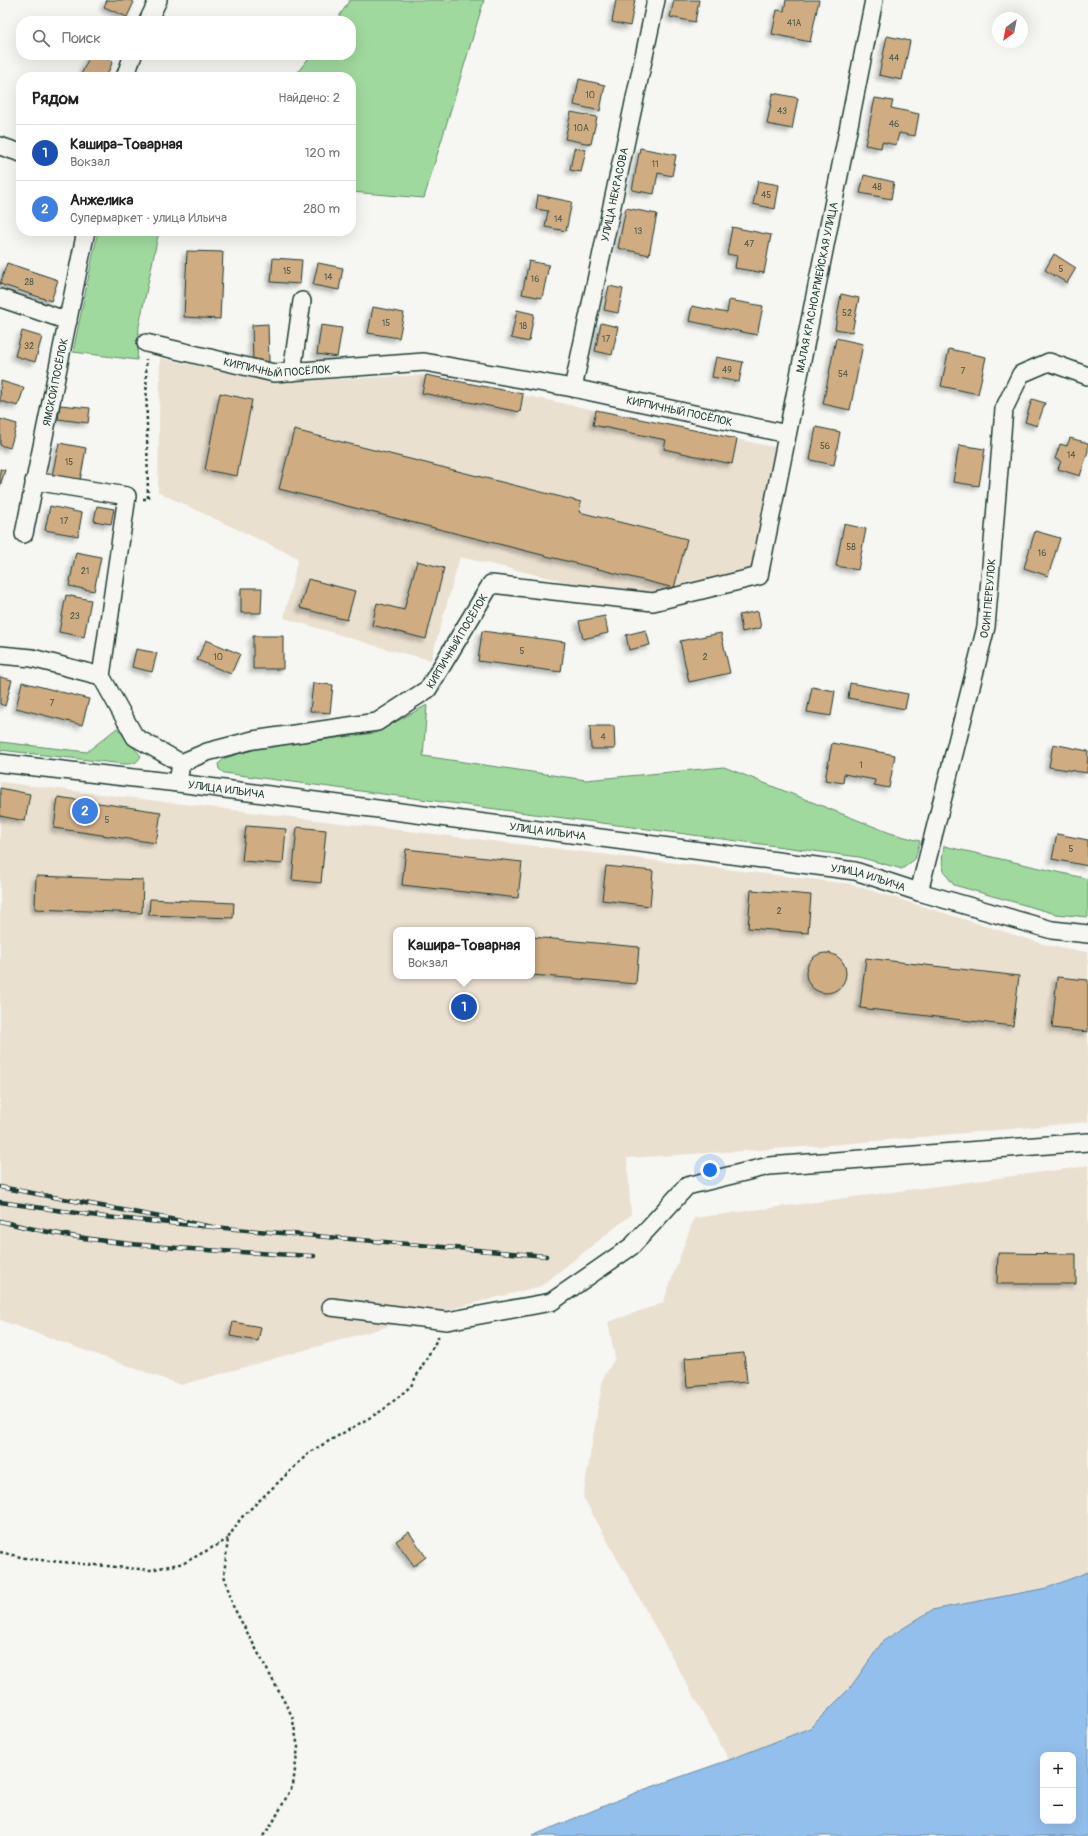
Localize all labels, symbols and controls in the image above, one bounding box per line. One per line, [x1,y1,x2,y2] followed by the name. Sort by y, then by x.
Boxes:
[992,12,1028,48] north arrow
[16,16,356,60] search box
[787,18,801,29] house number: 41А
[30,27,52,49] icon: search
[62,29,101,48] text: Поиск
[889,53,900,64] house number: 44
[32,88,79,109] text: Рядом
[278,90,340,106] text: Найдено: 2
[585,90,595,101] house number: 10
[777,106,787,117] house number: 43
[889,119,899,130] house number: 46
[573,123,589,134] house number: 10А
[70,135,183,154] text: Кашира-Товарная
[42,145,48,161] text: 1
[304,145,340,161] text: 120 m
[598,146,631,243] street label: УЛИЦА НЕКРАСОВА
[70,154,110,170] text: Вокзал
[651,159,659,170] house number: 11
[872,182,882,193] house number: 48
[761,190,771,201] house number: 45
[70,191,134,210] text: Анжелика
[41,201,49,217] text: 2
[303,201,340,217] text: 280 m
[793,201,840,374] street label: МАЛАЯ КРАСНОАРМЕЙСКАЯ УЛИЦА
[70,210,227,226] text: Супермаркет · улица Ильича
[554,214,563,225] house number: 14
[634,226,642,237] house number: 13
[744,239,754,250] house number: 47
[1059,264,1064,275] house number: 5
[283,266,291,277] house number: 15
[324,272,333,283] house number: 14
[531,274,539,285] house number: 16
[24,277,34,288] house number: 28
[842,308,852,319] house number: 52
[382,318,390,329] house number: 15
[519,321,527,332] house number: 18
[602,334,610,345] house number: 17
[40,337,70,427] street label: ЯМСКОЙ ПОСЁЛОК
[24,341,34,352] house number: 32
[222,355,331,380] street label: КИРПИЧНЫЙ ПОСЁЛОК
[722,365,732,376] house number: 49
[961,366,966,377] house number: 7
[838,369,849,380] house number: 54
[625,393,734,429] street label: КИРПИЧНЫЙ ПОСЁЛОК
[820,441,830,452] house number: 56
[1067,450,1076,461] house number: 14
[65,457,73,468] house number: 15
[60,516,68,527] house number: 17
[846,542,856,553] house number: 58
[1038,548,1046,559] house number: 16
[977,558,998,640] street label: ОСИН ПЕРЕУЛОК
[81,566,89,577] house number: 21
[423,591,490,691] street label: КИРПИЧНЫЙ ПОСЁЛОК
[70,611,80,622] house number: 23
[520,646,525,657] house number: 5
[213,652,223,663] house number: 10
[702,652,708,663] house number: 2
[50,698,55,709] house number: 7
[600,732,606,743] house number: 4
[859,760,863,771] house number: 1
[187,778,266,801] street label: УЛИЦА ИЛЬИЧА
[72,796,98,826] pin: 2
[105,815,110,826] house number: 5
[509,820,587,842] street label: УЛИЦА ИЛЬИЧА
[1069,844,1074,855] house number: 5
[830,861,907,894] street label: УЛИЦА ИЛЬИЧА
[776,906,782,917] house number: 2
[393,927,535,979] popup
[408,936,520,955] text: Кашира-Товарная
[408,955,448,971] text: Вокзал
[451,992,477,1022] pin: 1
[700,1160,720,1180] your location
[1040,1752,1076,1824] map controls
[1040,1752,1076,1788] button: +
[1040,1788,1076,1824] button: −

